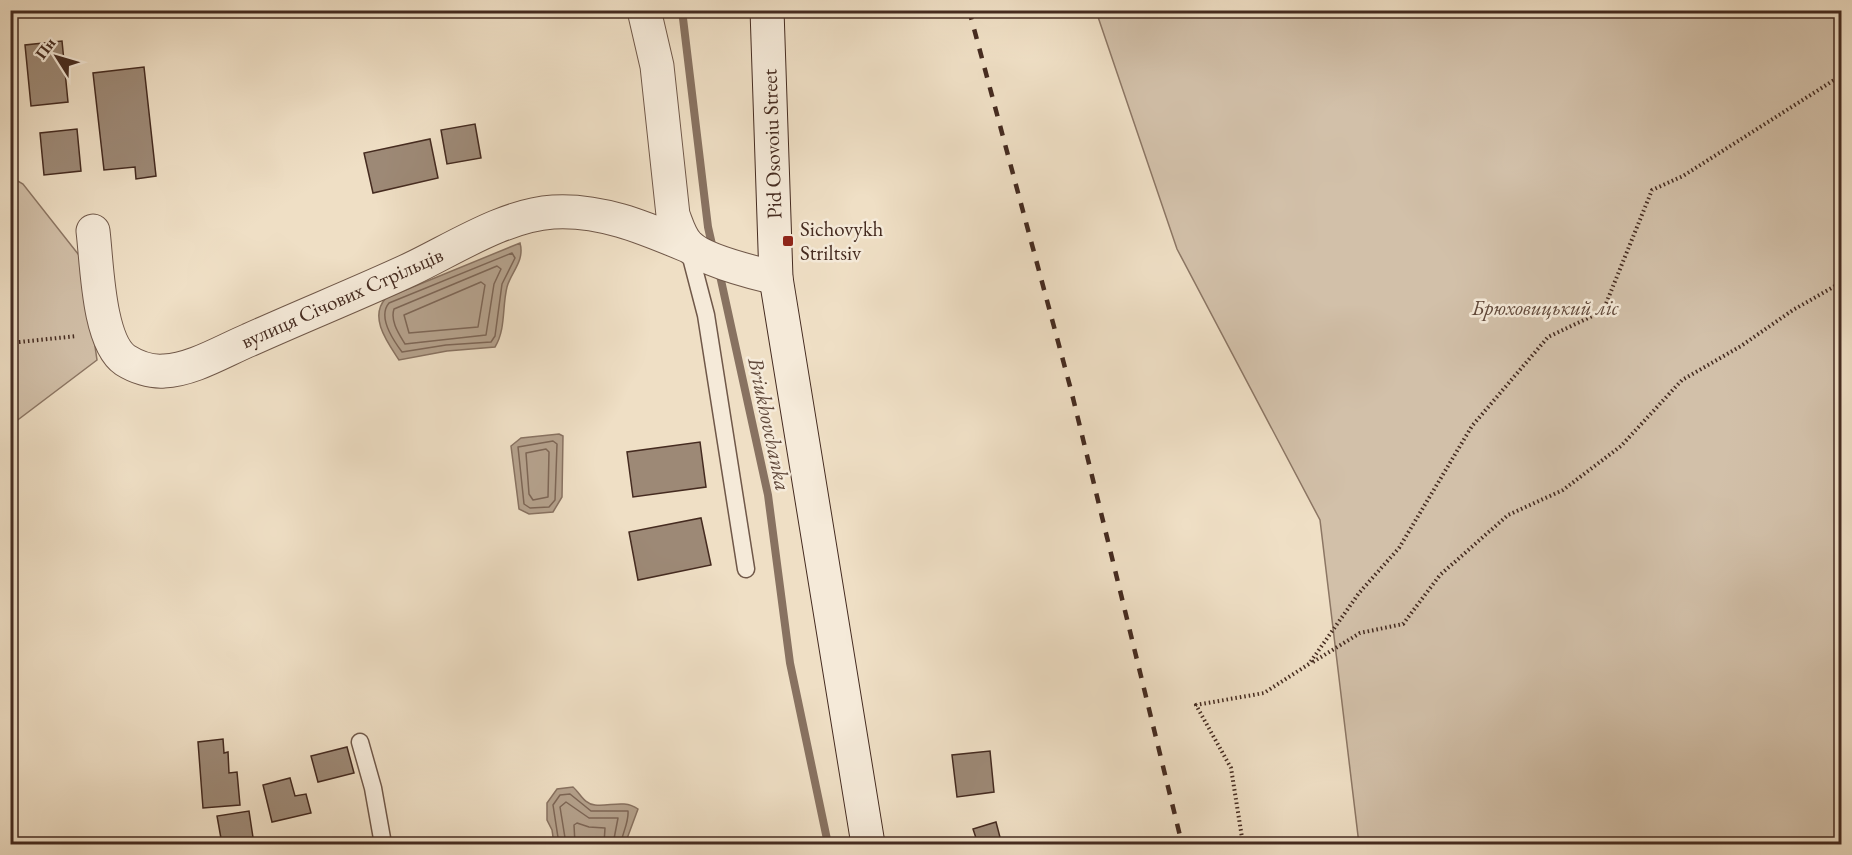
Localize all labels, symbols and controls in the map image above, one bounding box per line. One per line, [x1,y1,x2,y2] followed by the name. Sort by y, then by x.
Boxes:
[27,27,87,87] north arrow
[30,33,60,63] text: Пн
[755,68,788,219] street label: Pid Osovoiu Street
[800,215,884,266] place label: Sichovykh Striltsiv
[781,234,795,248] marker: Sichovykh Striltsiv
[236,241,447,354] street label: вулиця Січових Стрільців
[1471,294,1619,321] park label: Брюховицький ліс
[741,354,798,493] water label: Briukhovchanka

